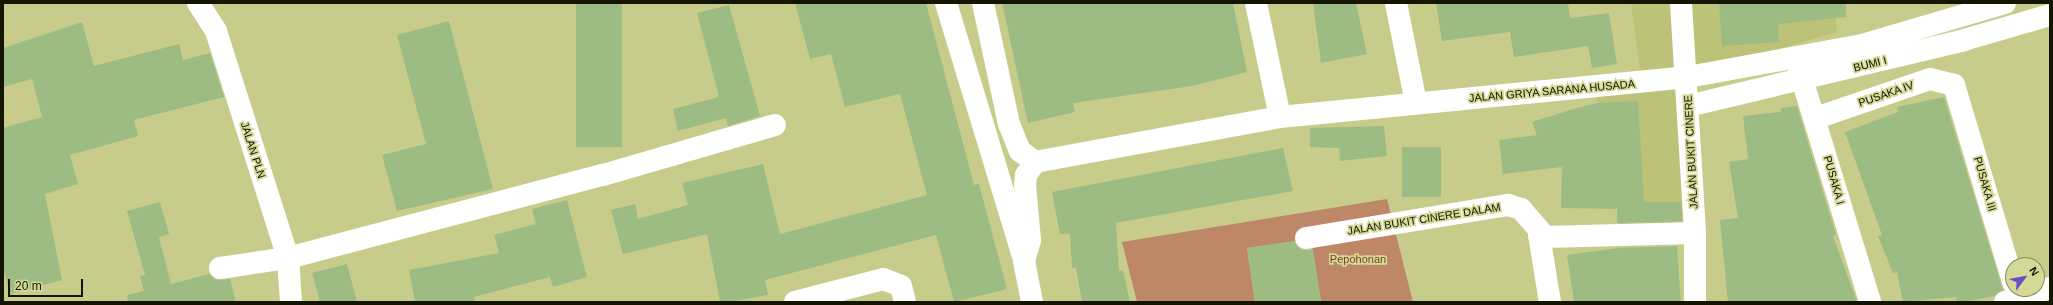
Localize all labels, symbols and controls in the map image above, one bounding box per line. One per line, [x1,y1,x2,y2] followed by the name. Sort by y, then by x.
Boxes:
[1852,54,1888,74] street label: BUMI I
[1468,77,1636,105] street label: JALAN GRIYA SARANA HUSADA
[1856,78,1916,110] street label: PUSAKA IV
[1681,95,1701,209] street label: JALAN BUKIT CINERE
[238,120,268,180] street label: JALAN PLN
[1821,154,1847,206] street label: PUSAKA I
[1971,155,1999,213] street label: PUSAKA III
[1346,200,1502,238] street label: JALAN BUKIT CINERE DALAM
[1330,252,1386,266] park label: Pepohonan
[2005,257,2045,297] north arrow
[2027,265,2042,278] text: N
[10,271,85,297] scale bar
[15,279,42,293] text: 20 m

